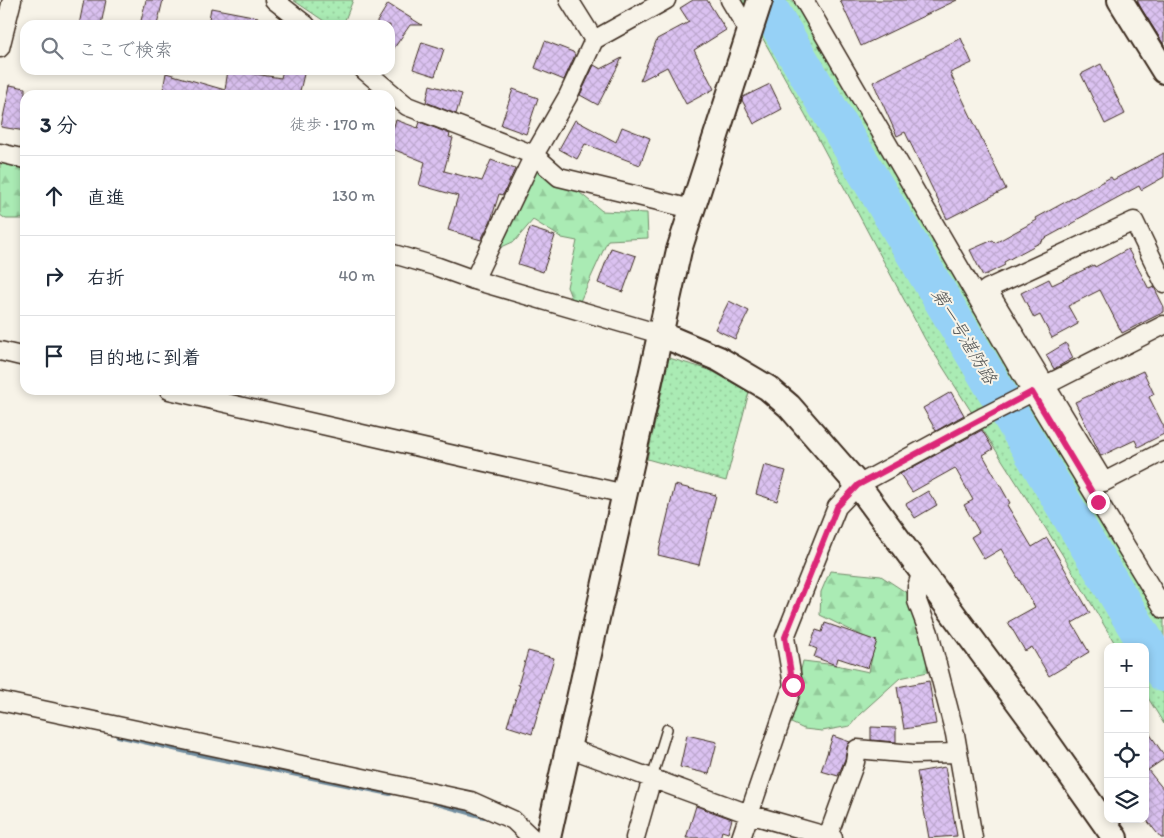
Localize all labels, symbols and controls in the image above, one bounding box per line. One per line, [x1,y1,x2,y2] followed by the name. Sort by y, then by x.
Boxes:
[20,20,395,75] search box
[38,34,66,62] icon: search
[78,38,173,61] text: ここで検索
[40,112,77,137] text: 3 分
[290,115,375,134] text: 徒歩 · 170 m
[40,182,68,210] icon: ahead
[87,186,125,209] text: 直進
[332,186,375,205] text: 130 m
[40,262,68,290] icon: right
[87,266,125,289] text: 右折
[338,266,375,285] text: 40 m
[927,284,1002,389] water label: 第一号湛防路
[40,342,68,370] icon: arrive
[87,346,201,369] text: 目的地に到着
[1087,491,1110,514] route end
[1104,643,1149,823] map controls
[1104,643,1149,688] button: +
[782,674,805,697] route start
[1104,688,1149,733] button: −
[1104,733,1149,778] button: locate
[1104,778,1149,823] button: layers

